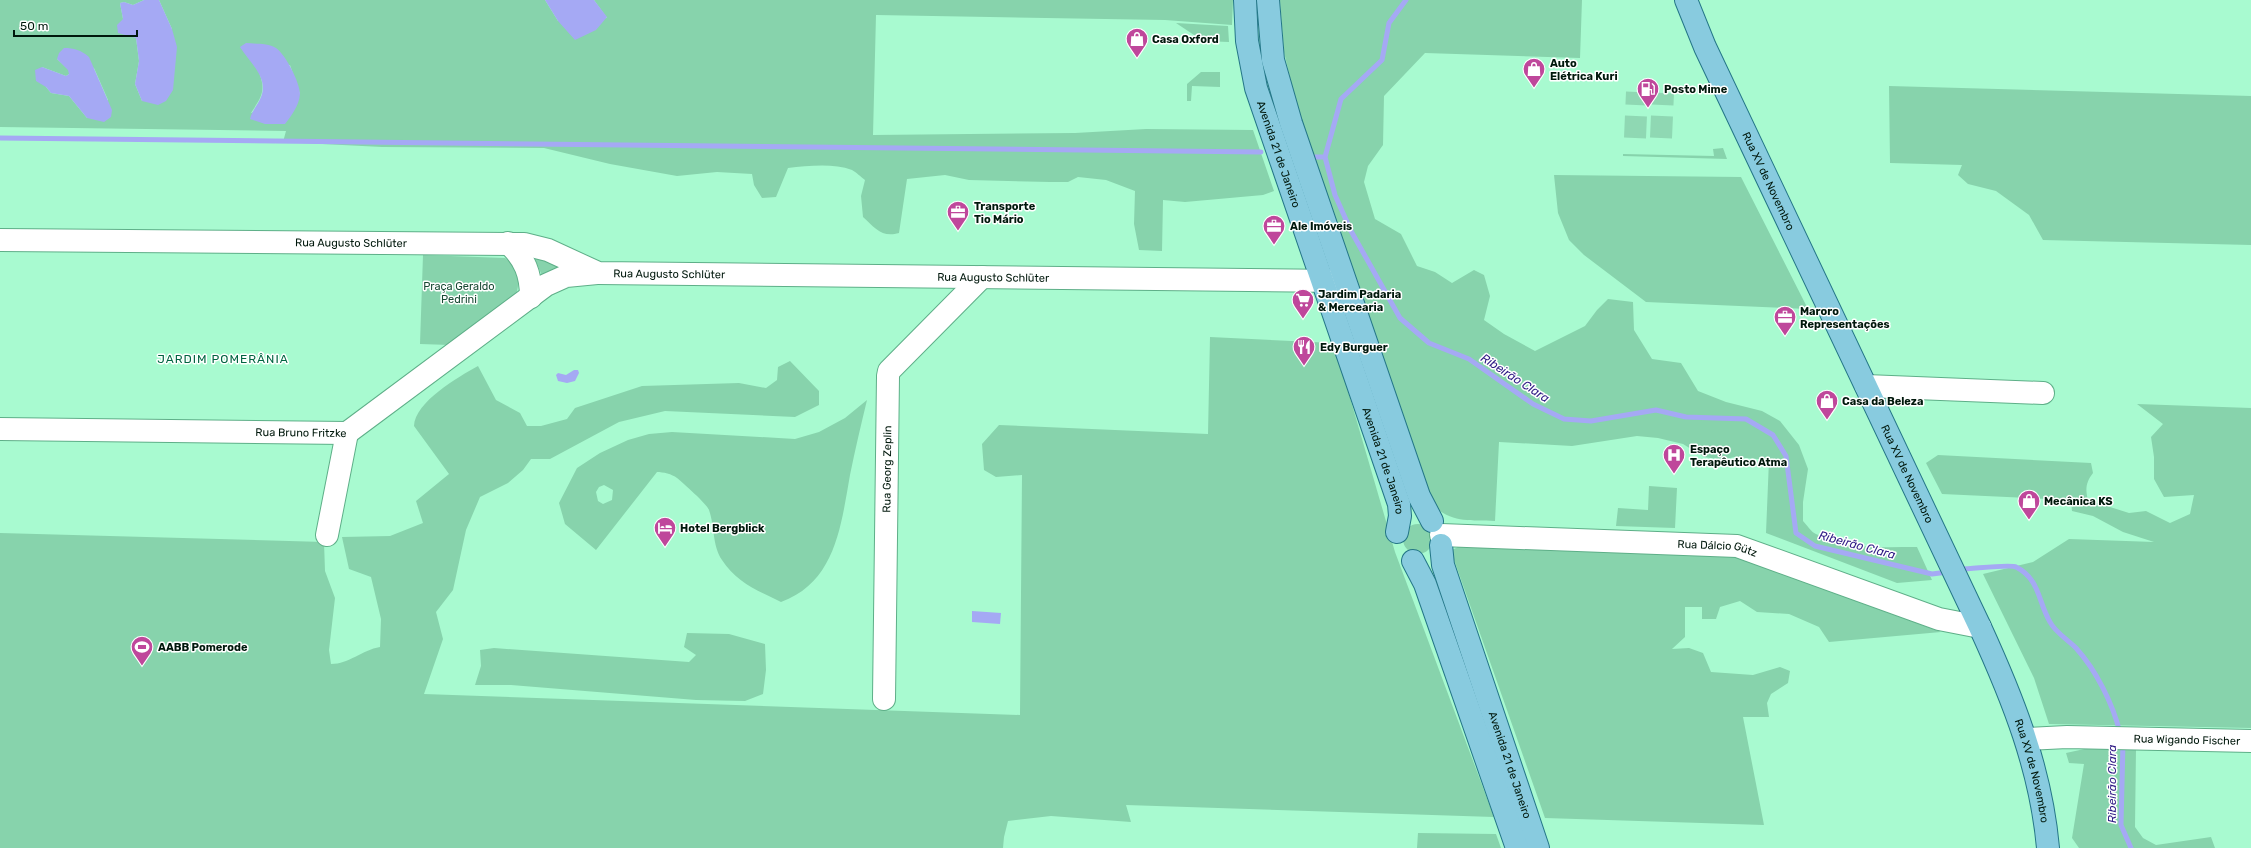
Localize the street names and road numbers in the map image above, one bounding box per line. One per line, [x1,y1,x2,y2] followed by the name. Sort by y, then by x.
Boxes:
[1254,99,1303,210] street label: Avenida 21 de Janeiro
[1739,130,1797,232] street label: Rua XV de Novembro
[295,236,408,250] street label: Rua Augusto Schlüter
[613,267,726,281] street label: Rua Augusto Schlüter
[937,271,1050,285] street label: Rua Augusto Schlüter
[1359,406,1406,515] street label: Avenida 21 de Janeiro
[1878,423,1936,525] street label: Rua XV de Novembro
[880,425,894,513] street label: Rua Georg Zeplin
[255,426,347,440] street label: Rua Bruno Fritzke
[1677,538,1759,560] street label: Rua Dálcio Gütz
[1486,710,1534,820] street label: Avenida 21 de Janeiro
[2012,717,2051,824] street label: Rua XV de Novembro
[2133,732,2241,748] street label: Rua Wigando Fischer

